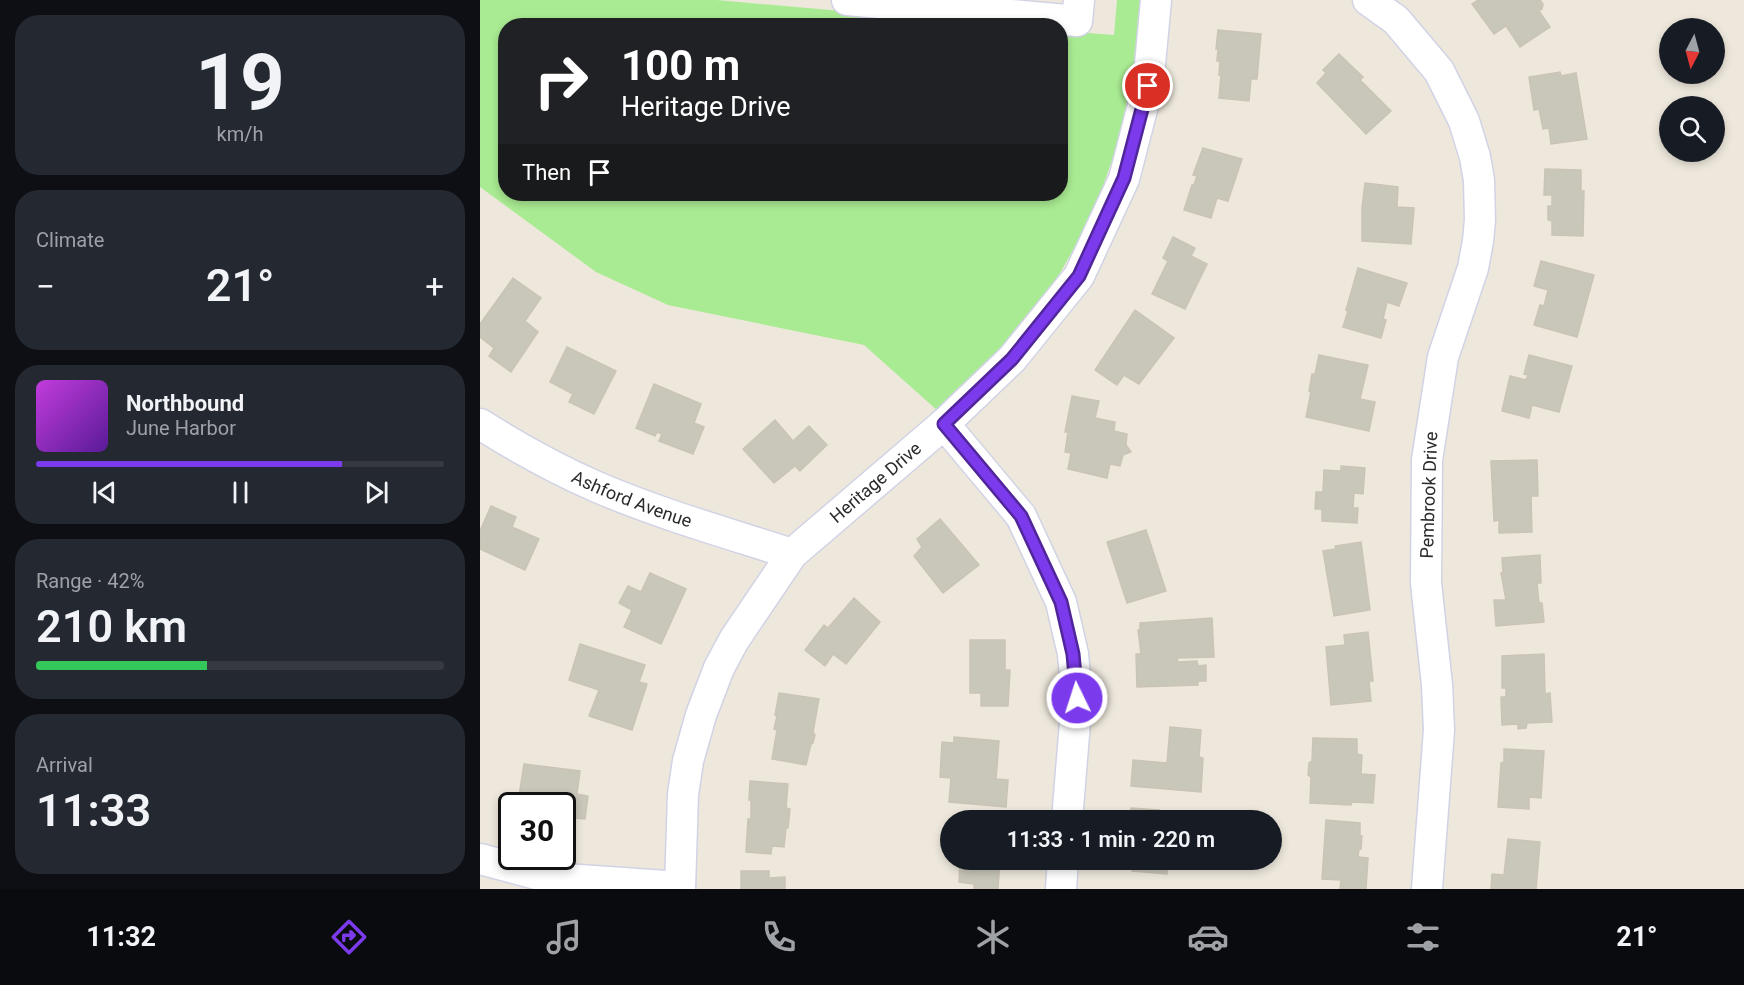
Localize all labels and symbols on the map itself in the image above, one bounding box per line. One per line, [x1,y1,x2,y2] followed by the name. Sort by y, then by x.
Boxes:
[1659,18,1725,84] north arrow
[1122,60,1173,111] pin
[1416,431,1441,559] street label: Pembrook Drive
[825,437,925,527] street label: Heritage Drive
[569,466,695,531] street label: Ashford Avenue
[1045,666,1109,730] position arrow
[498,792,576,870] speed limit sign: 30

